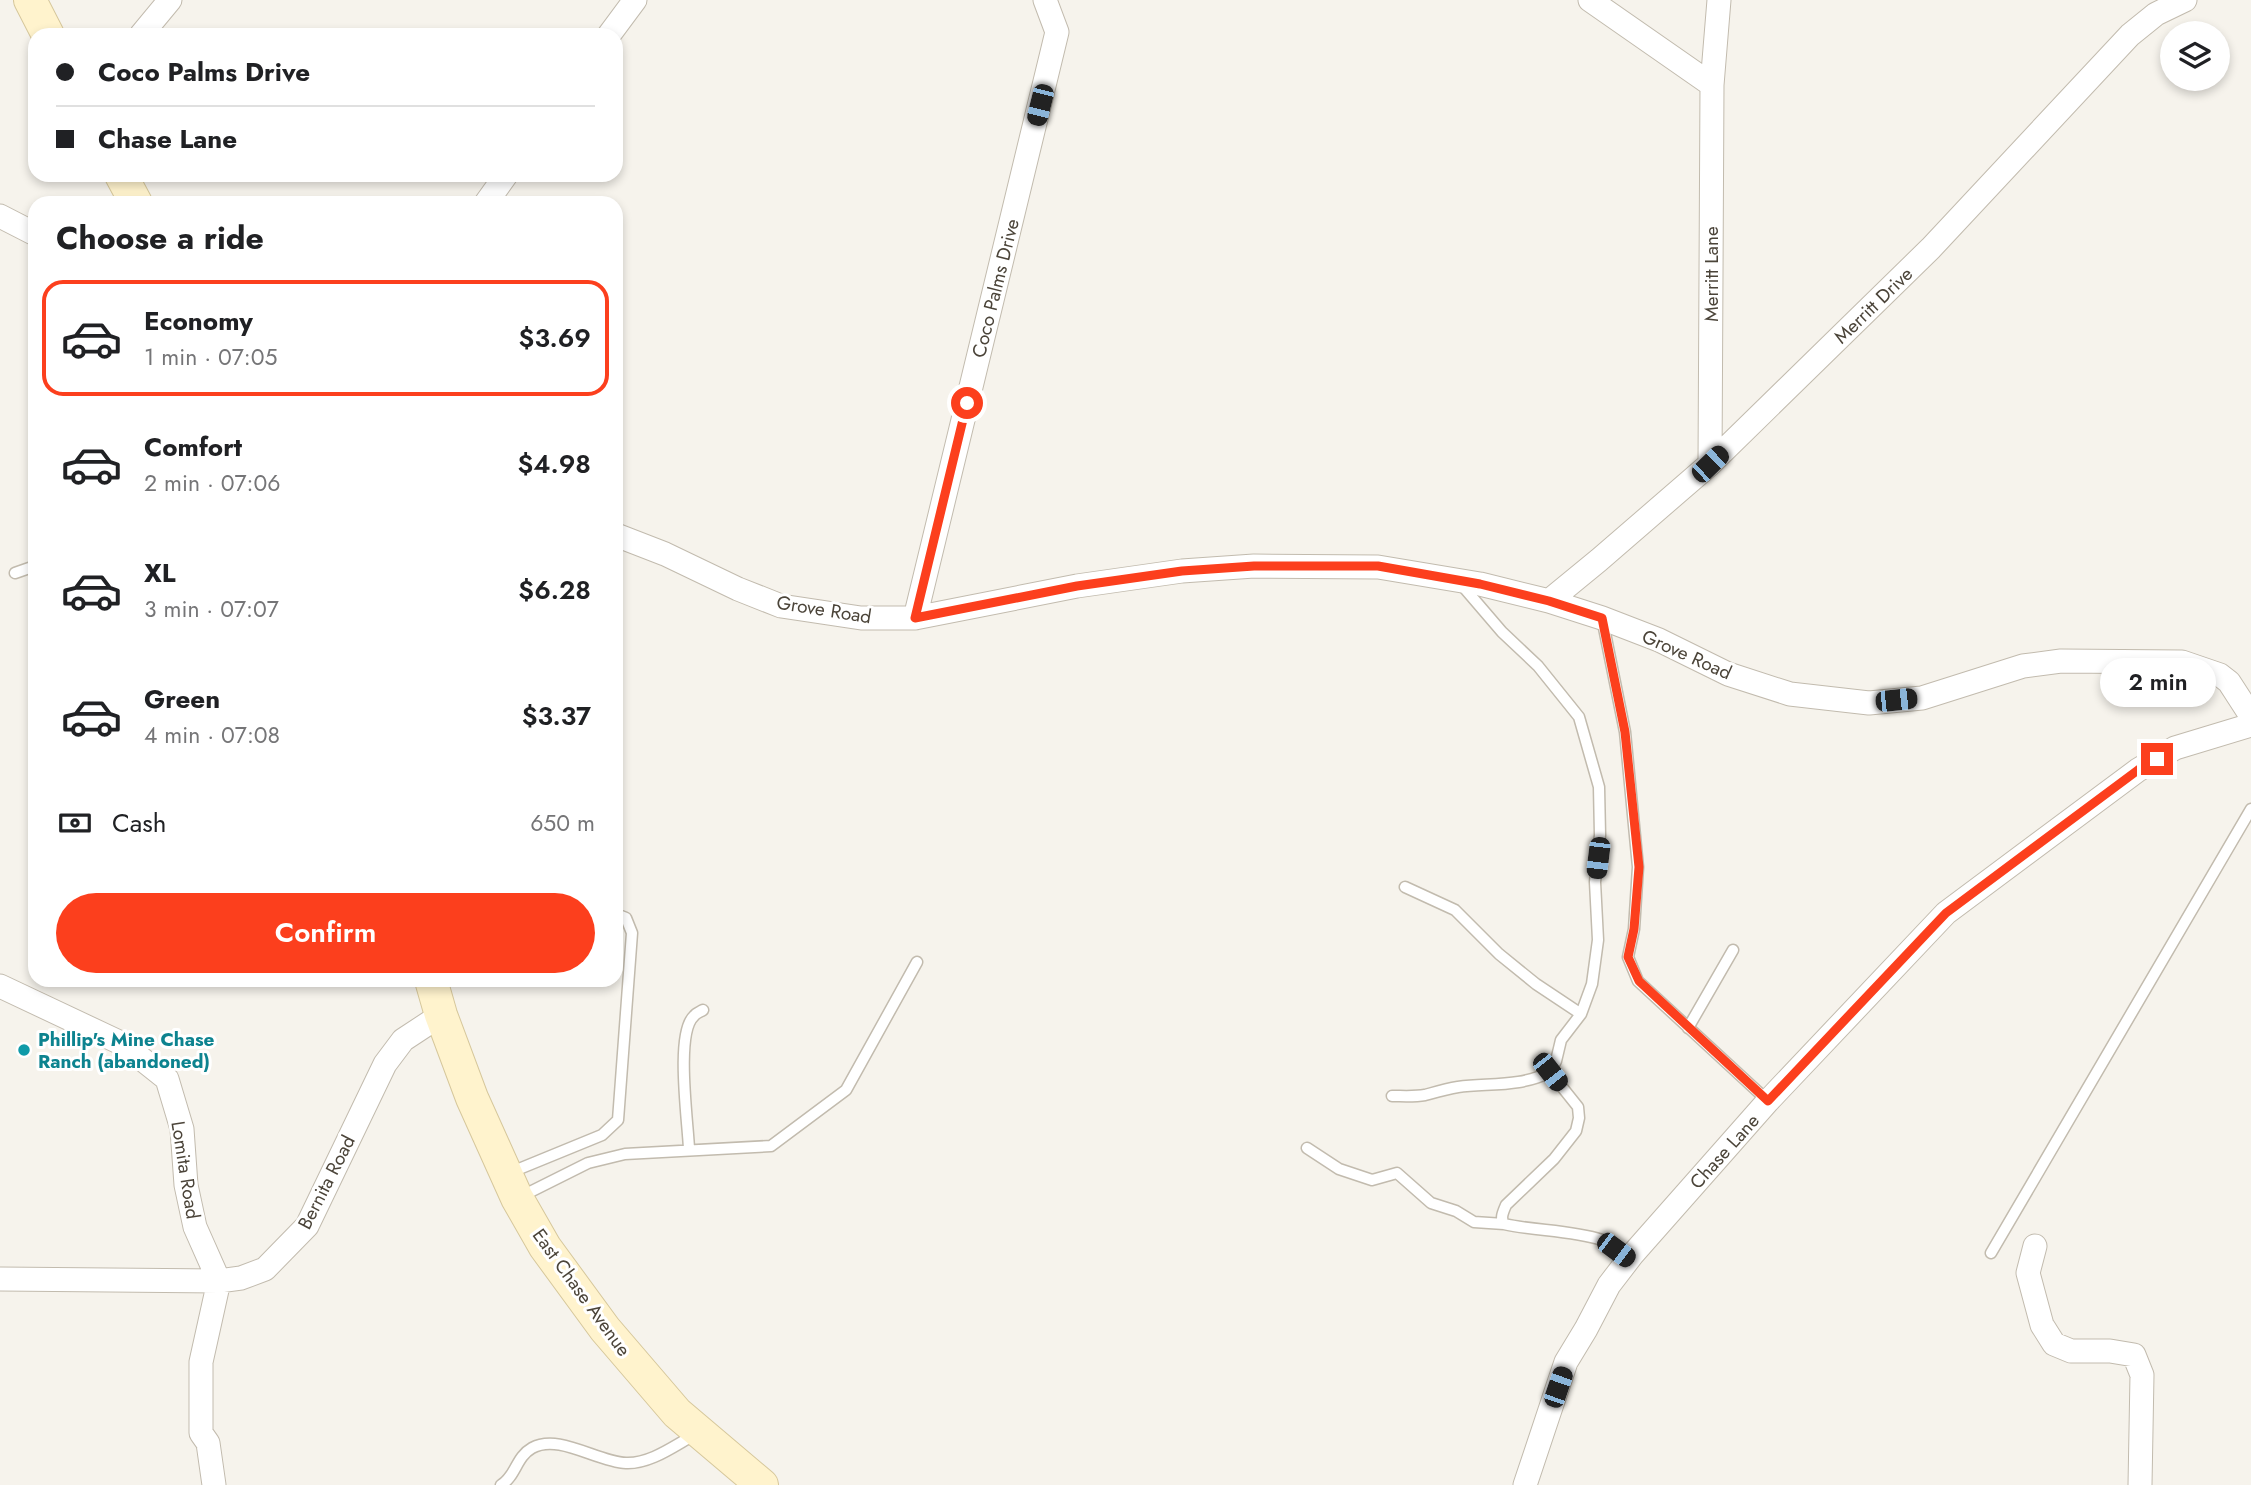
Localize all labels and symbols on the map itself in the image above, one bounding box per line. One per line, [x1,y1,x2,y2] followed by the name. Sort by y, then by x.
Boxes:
[1025,82,1056,128] car
[965,216,1026,360] street label: Coco Palms Drive
[1698,226,1725,322] street label: Merritt Lane
[1828,261,1919,350] street label: Merritt Drive
[951,387,983,419] route start
[1688,442,1733,486] car
[775,589,873,630] street label: Grove Road
[1638,623,1736,686] street label: Grove Road
[2099,658,2215,706] callout: 2 min
[1875,687,1918,713] car
[2141,743,2173,775] route end
[1586,836,1611,880] car
[38,1026,215,1075] place label: Phillip's Mine Chase Ranch (abandoned)
[16,1042,32,1058] marker: Phillip's Mine Chase Ranch (abandoned)
[1529,1049,1572,1095] car
[1683,1108,1766,1195] street label: Chase Lane
[164,1119,207,1221] street label: Lomita Road
[291,1131,362,1234] street label: Bernita Road
[526,1223,637,1362] street label: East Chase Avenue
[1593,1229,1640,1271] car
[1542,1364,1575,1410] car

